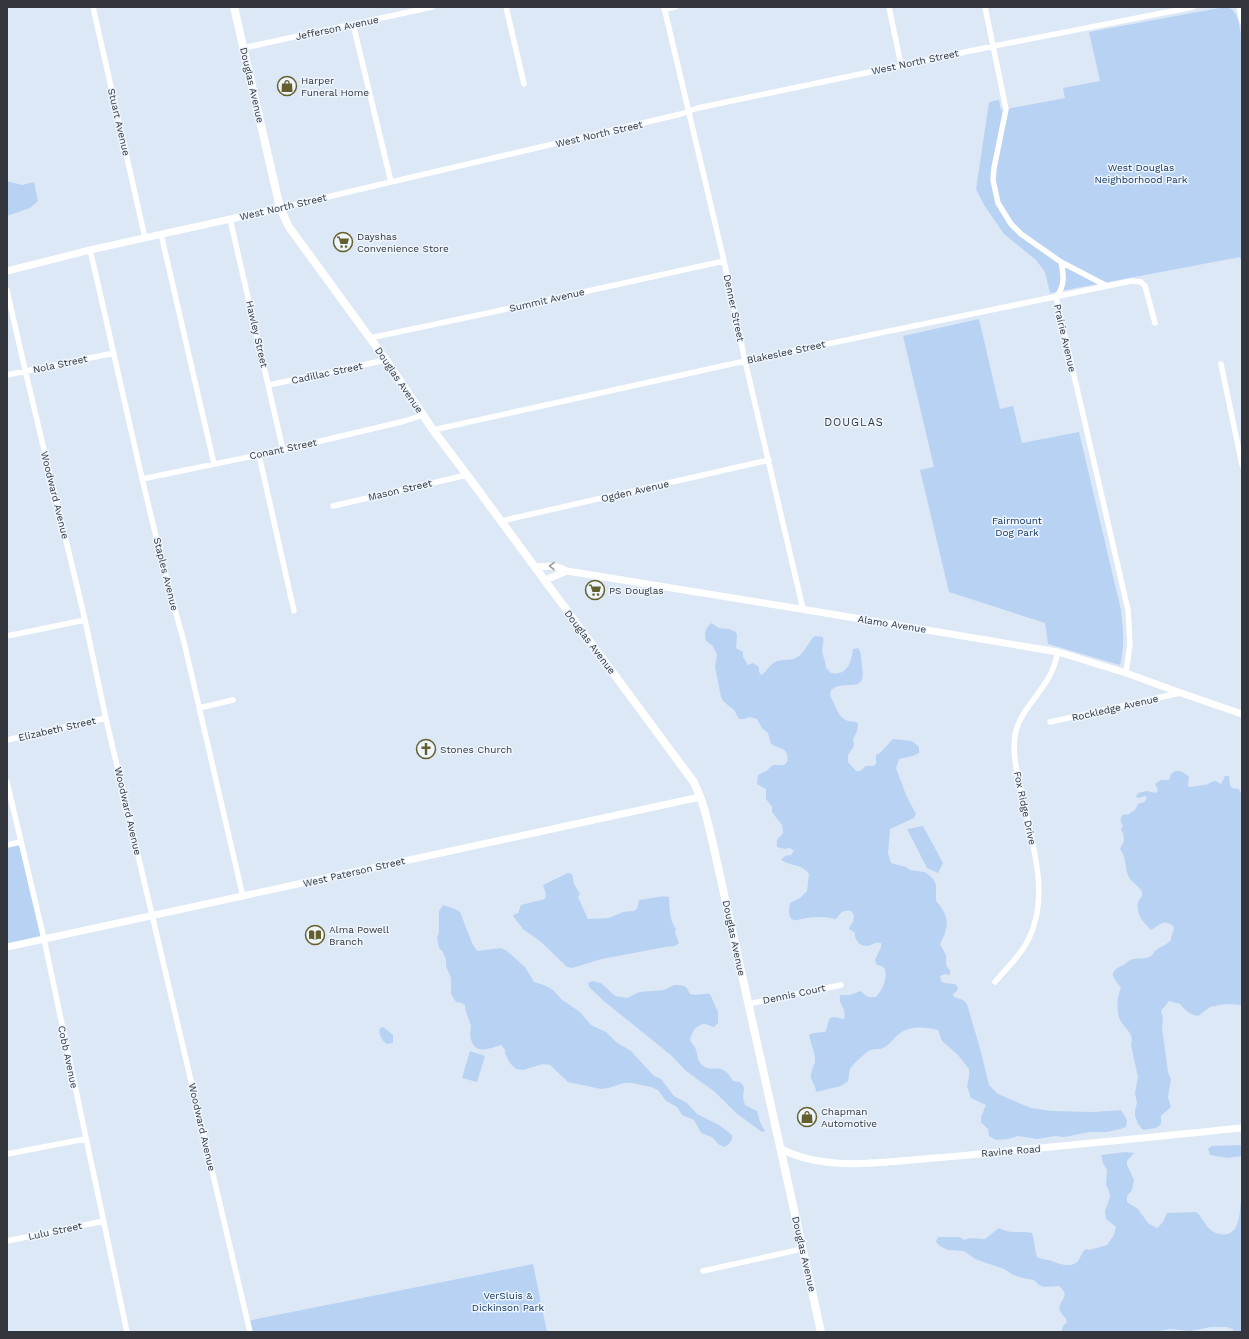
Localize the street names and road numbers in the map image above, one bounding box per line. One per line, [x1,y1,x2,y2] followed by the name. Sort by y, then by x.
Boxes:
[295,14,380,42] street label: Jefferson Avenue
[238,46,266,124] street label: Douglas Avenue
[870,47,960,77] street label: West North Street
[106,87,132,157] street label: Stuart Avenue
[554,118,644,149] street label: West North Street
[238,191,328,222] street label: West North Street
[721,273,747,343] street label: Denner Street
[508,286,586,314] street label: Summit Avenue
[244,300,270,369] street label: Hawley Street
[1052,303,1078,373] street label: Prairie Avenue
[746,338,827,366] street label: Blakeslee Street
[373,345,425,415] street label: Douglas Avenue
[32,353,89,375] street label: Nola Street
[290,360,364,386] street label: Cadillac Street
[248,436,318,462] street label: Conant Street
[39,450,71,540] street label: Woodward Avenue
[367,477,434,503] street label: Mason Street
[600,478,670,504] street label: Ogden Avenue
[152,536,180,612] street label: Staples Avenue
[562,608,618,676] street label: Douglas Avenue
[857,613,927,635] street label: Alamo Avenue
[1071,693,1159,723] street label: Rockledge Avenue
[17,715,97,743] street label: Elizabeth Street
[113,766,144,856] street label: Woodward Avenue
[1012,770,1038,846] street label: Fox Ridge Drive
[302,855,407,889] street label: West Paterson Street
[721,899,747,977] street label: Douglas Avenue
[762,982,827,1006] street label: Dennis Court
[56,1025,80,1090] street label: Cobb Avenue
[187,1082,218,1172] street label: Woodward Avenue
[981,1143,1041,1159] street label: Ravine Road
[790,1215,818,1293] street label: Douglas Avenue
[27,1220,84,1242] street label: Lulu Street

